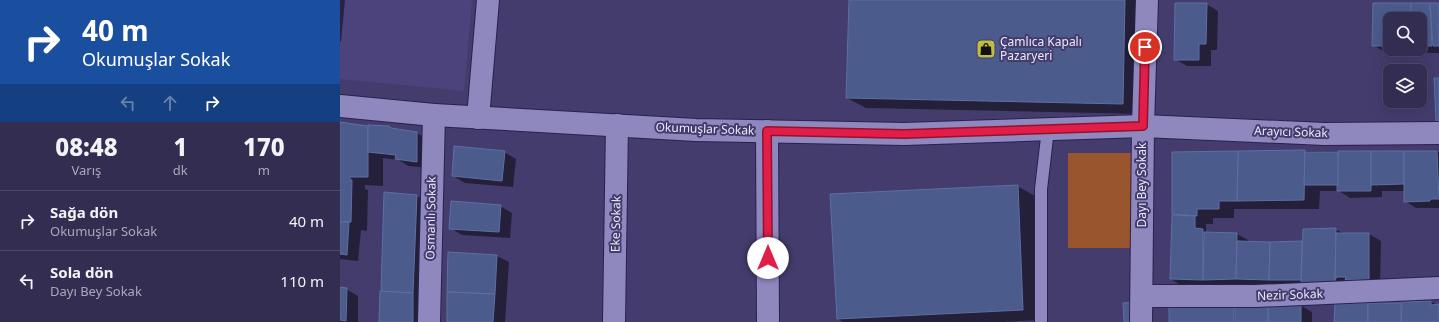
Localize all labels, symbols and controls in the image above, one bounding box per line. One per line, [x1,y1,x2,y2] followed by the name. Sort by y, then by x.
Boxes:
[82,11,149,49] text: 40 m
[1383,12,1427,108] map controls
[1383,12,1427,56] button: search
[16,16,68,68] icon: right
[1128,30,1162,64] pin
[1000,33,1082,64] place label: Çamlıca Kapalı Pazaryeri
[1134,36,1156,58] icon: arrive
[975,38,997,60] shop icon: Çamlıca Kapalı Pazaryeri
[82,47,230,71] text: Okumuşlar Sokak
[1383,64,1427,108] button: layers
[117,92,139,114] icon: left
[159,92,181,114] icon: ahead
[201,92,223,114] icon: right
[655,118,755,139] street label: Okumuşlar Sokak
[1254,122,1329,141] street label: Arayıcı Sokak
[55,130,118,163] text: 08:48
[173,130,187,163] text: 1
[243,130,285,163] text: 170
[1133,142,1150,227] street label: Dayı Bey Sokak
[72,161,101,179] text: Varış
[173,161,188,179] text: dk
[258,161,270,179] text: m
[421,176,440,260] street label: Osmanlı Sokak
[607,195,625,252] street label: Eke Sokak
[50,202,118,222] text: Sağa dön
[16,210,38,232] icon: right
[289,211,324,231] text: 40 m
[50,222,157,240] text: Okumuşlar Sokak
[747,237,789,279] position arrow
[50,262,114,282] text: Sola dön
[16,270,38,292] icon: left
[280,271,324,291] text: 110 m
[50,282,142,300] text: Dayı Bey Sokak
[1257,285,1324,304] street label: Nezir Sokak

